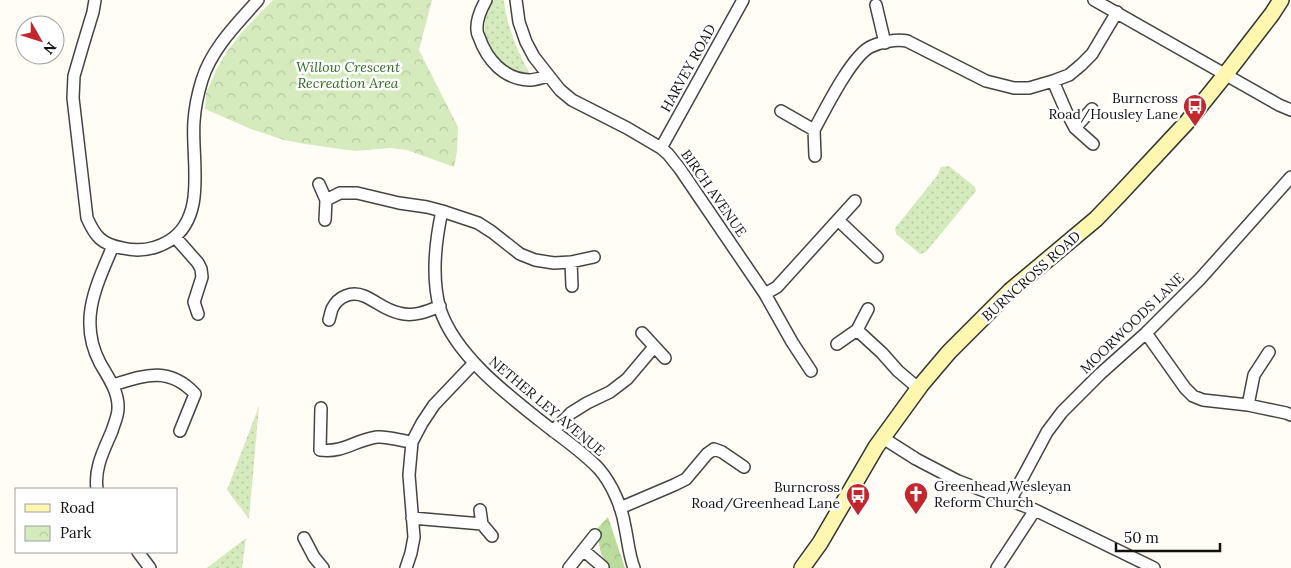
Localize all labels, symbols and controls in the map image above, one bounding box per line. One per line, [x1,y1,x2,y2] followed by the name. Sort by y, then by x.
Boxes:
[15,15,65,65] north arrow
[656,21,720,115] street label: HARVEY ROAD
[40,38,61,58] text: N
[296,58,401,92] park label: Willow Crescent Recreation Area
[1048,89,1178,123] place label: Burncross Road/Housley Lane
[1182,93,1208,127] bus stop icon: Burncross Road/Housley Lane
[677,146,751,240] street label: BIRCH AVENUE
[978,227,1084,325] street label: BURNCROSS ROAD
[1076,268,1188,377] street label: MOORWOODS LANE
[485,352,609,460] street label: NETHER LEY AVENUE
[934,477,1072,511] place label: Greenhead Wesleyan Reform Church
[691,478,840,512] place label: Burncross Road/Greenhead Lane
[903,481,929,515] church icon: Greenhead Wesleyan Reform Church
[845,482,871,516] bus stop icon: Burncross Road/Greenhead Lane
[15,488,178,553] legend
[60,498,95,517] text: Road
[1116,520,1220,552] scale bar
[60,523,91,542] text: Park
[1124,528,1159,547] text: 50 m

